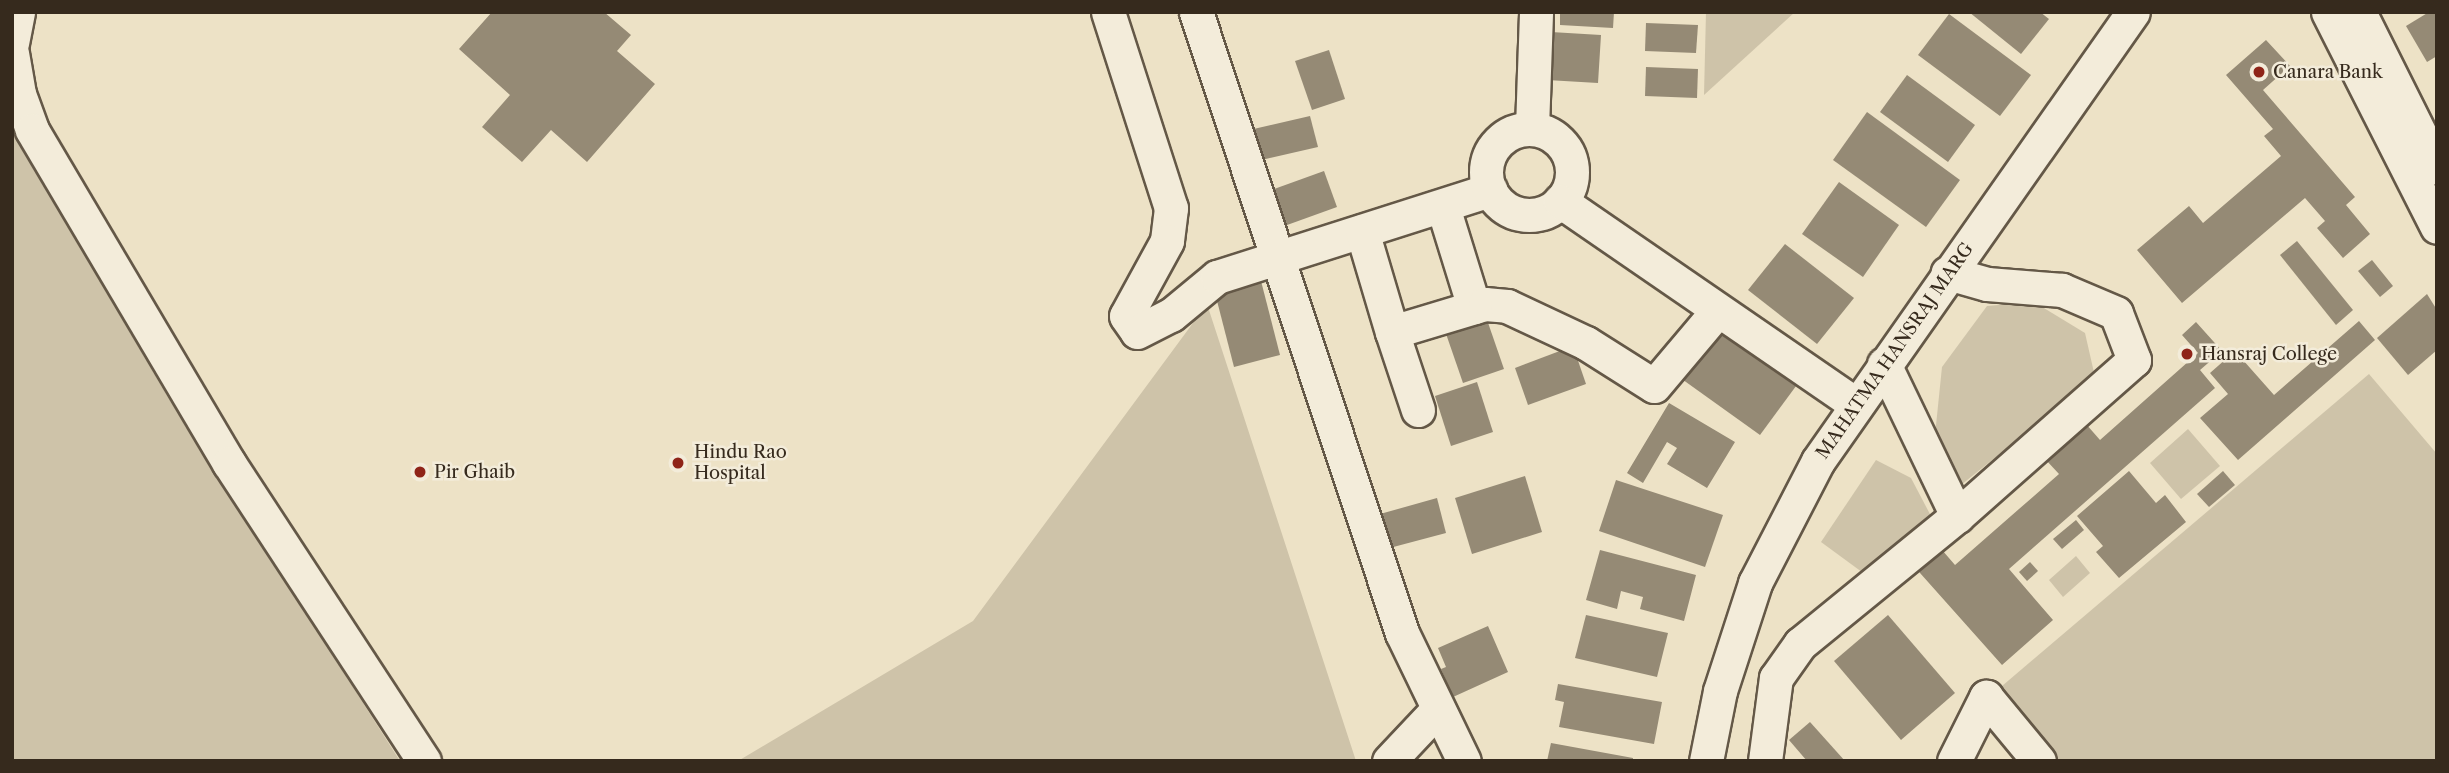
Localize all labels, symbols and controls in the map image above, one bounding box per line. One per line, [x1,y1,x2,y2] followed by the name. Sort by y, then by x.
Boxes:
[2273,61,2383,83] place label: Canara Bank
[2251,64,2267,80] marker: Canara Bank
[1812,238,1978,464] street label: MAHATMA HANSRAJ MARG
[2201,343,2337,365] place label: Hansraj College
[2179,346,2195,362] marker: Hansraj College
[694,442,787,484] place label: Hindu Rao Hospital
[668,453,688,473] marker: Hindu Rao Hospital
[434,461,515,483] place label: Pir Ghaib
[412,464,428,480] marker: Pir Ghaib

